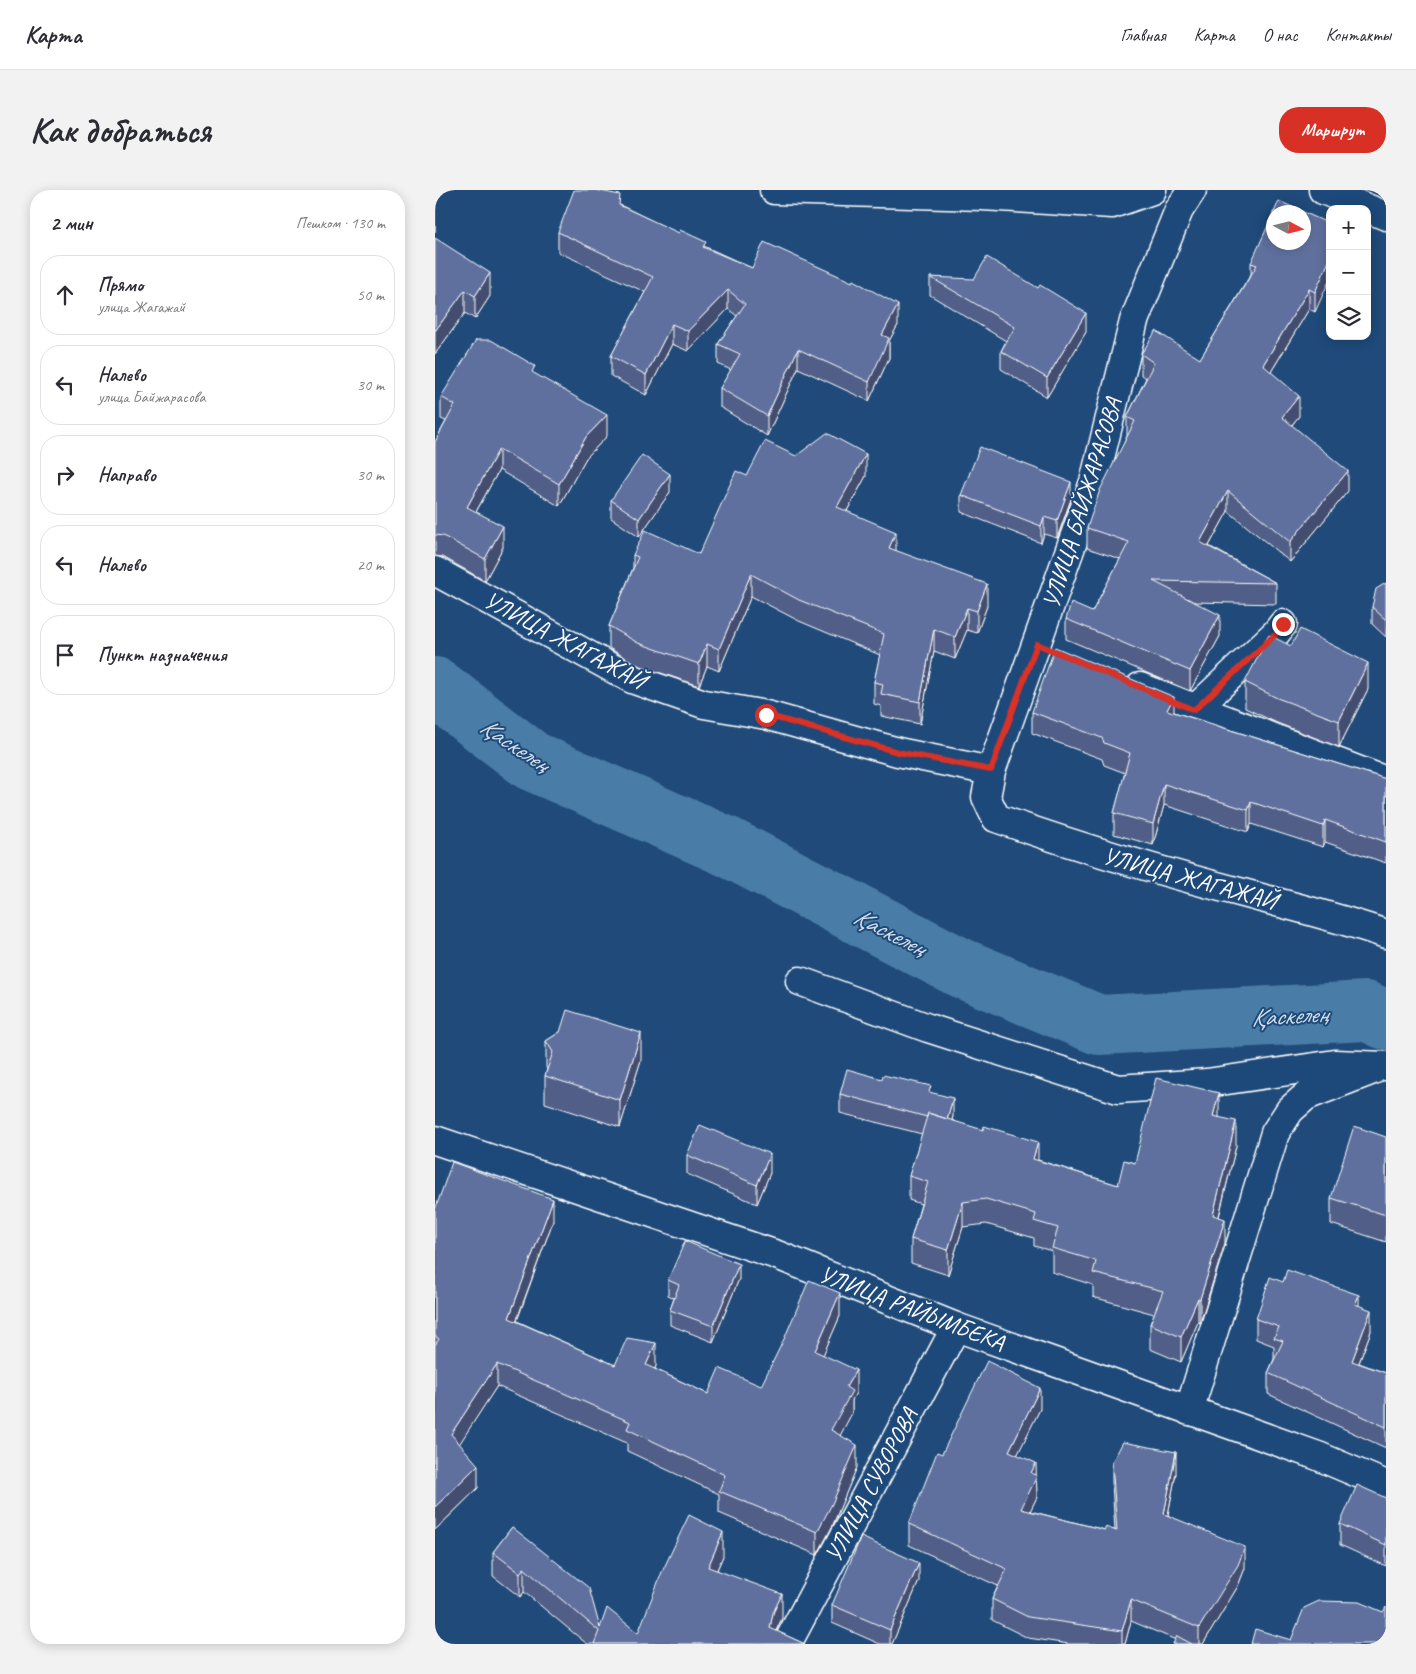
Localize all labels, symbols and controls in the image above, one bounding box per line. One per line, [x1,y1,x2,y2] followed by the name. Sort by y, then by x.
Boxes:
[25,20,82,50] text: Карта
[1121,24,1166,46] text: Главная
[1194,24,1235,46] text: Карта
[1263,24,1298,46] text: О нас
[1326,24,1391,46] text: Контакты
[1279,107,1386,153] button: Маршрут
[30,108,211,153] text: Как добраться
[1266,205,1311,250] north arrow
[1326,205,1371,340] map controls
[1326,205,1371,250] button: +
[50,210,93,236] text: 2 мин
[296,213,385,233] text: Пешком · 130 m
[1326,250,1371,295] button: −
[98,273,143,297] text: Прямо
[51,281,79,309] icon: ahead
[357,285,384,305] text: 50 m
[1326,295,1371,340] button: layers
[98,297,185,317] text: улица Жагажай
[98,363,146,387] text: Налево
[51,371,79,399] icon: left
[357,375,384,395] text: 30 m
[98,387,205,407] text: улица Байжарасова
[1036,393,1128,612] street label: УЛИЦА БАЙЖАРАСОВА
[51,461,79,489] icon: right
[98,463,156,487] text: Направо
[357,465,384,485] text: 30 m
[51,551,79,579] icon: left
[98,553,146,577] text: Налево
[357,555,384,575] text: 20 m
[479,585,655,697] street label: УЛИЦА ЖАГАЖАЙ
[1272,613,1295,636] route end
[51,641,79,669] icon: arrive
[98,643,227,667] text: Пункт назначения
[755,704,778,727] route start
[474,710,558,782] water label: Қаскелең
[1100,840,1284,917] street label: УЛИЦА ЖАГАЖАЙ
[848,900,934,965] water label: Қаскелең
[1250,998,1332,1034] water label: Қаскелең
[815,1259,1010,1358] street label: УЛИЦА РАЙЫМБЕКА
[818,1402,925,1567] street label: УЛИЦА СУВОРОВА

